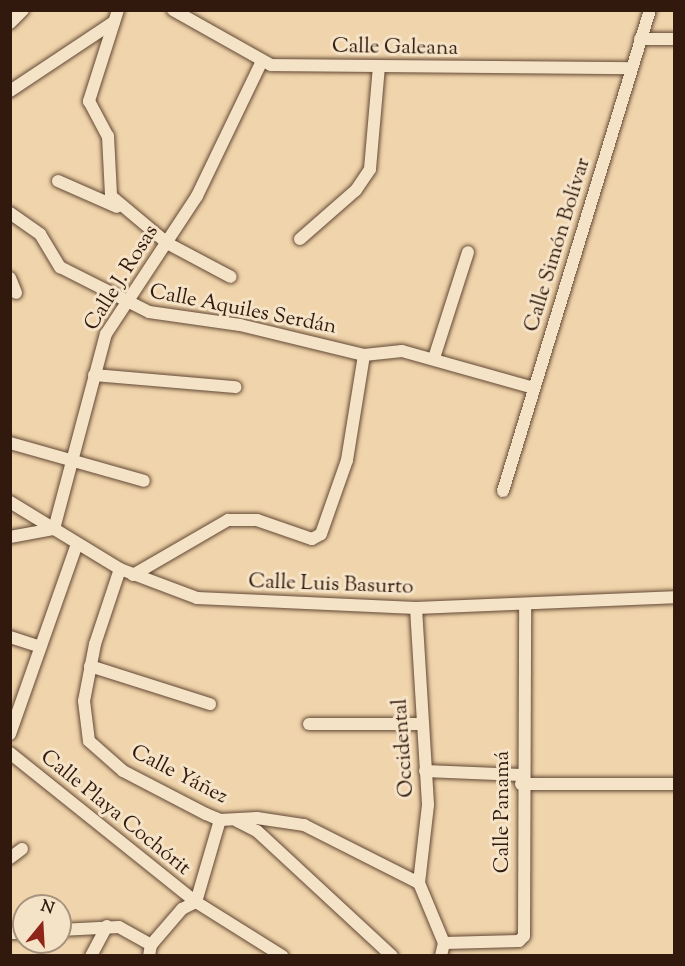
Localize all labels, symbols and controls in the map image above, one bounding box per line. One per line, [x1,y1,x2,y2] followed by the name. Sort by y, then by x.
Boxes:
[332,34,458,62] street label: Calle Galeana
[520,155,596,335] street label: Calle Simón Bolívar
[79,220,165,336] street label: Calle J. Rosas
[147,280,339,340] street label: Calle Aquiles Serdán
[248,570,414,600] street label: Calle Luis Basurto
[388,698,420,798] street label: Occidental
[126,740,232,810] street label: Calle Yáñez
[35,745,195,881] street label: Calle Playa Cochórit
[490,751,516,873] street label: Calle Panamá
[12,894,72,954] north arrow
[37,895,57,921] text: N

